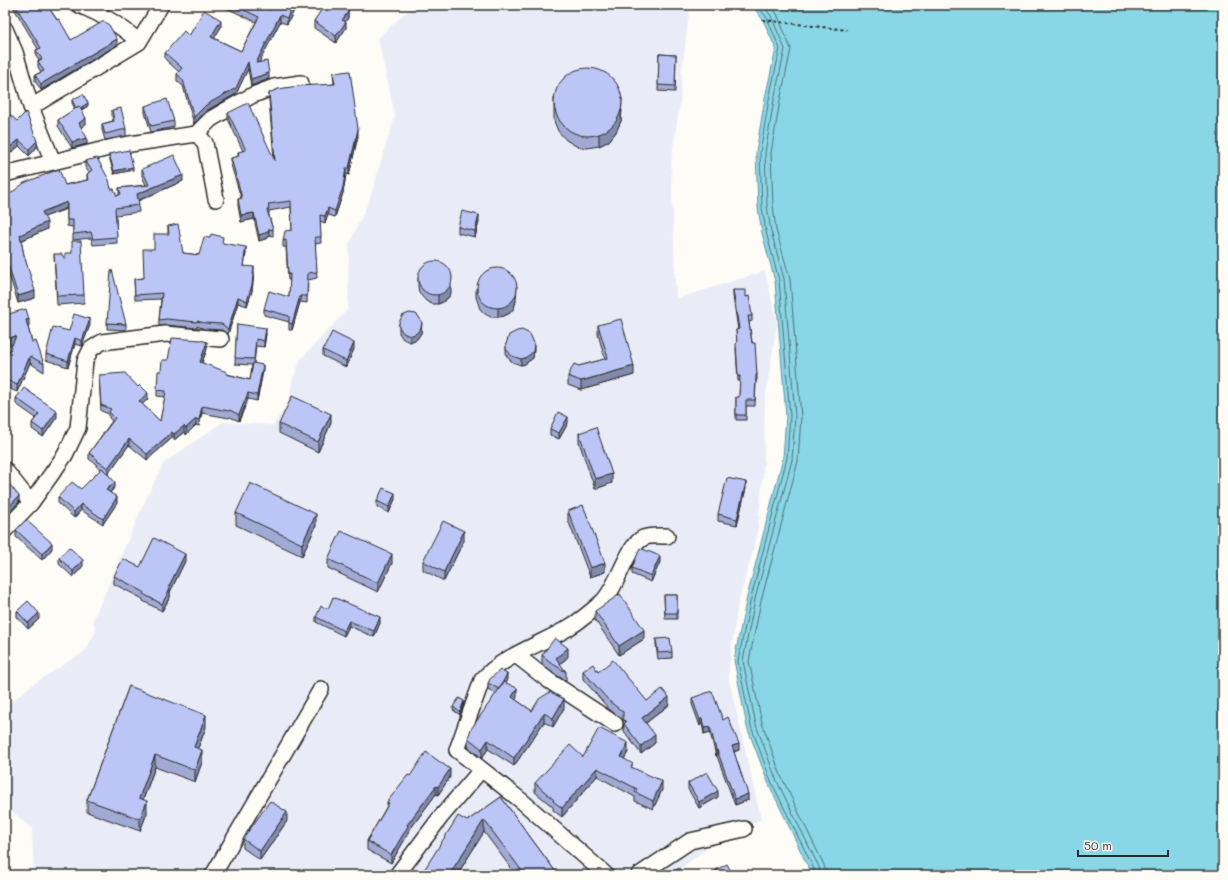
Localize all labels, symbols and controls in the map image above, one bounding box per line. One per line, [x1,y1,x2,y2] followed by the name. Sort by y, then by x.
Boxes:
[1078,832,1168,858] scale bar
[1084,837,1112,853] text: 50 m

